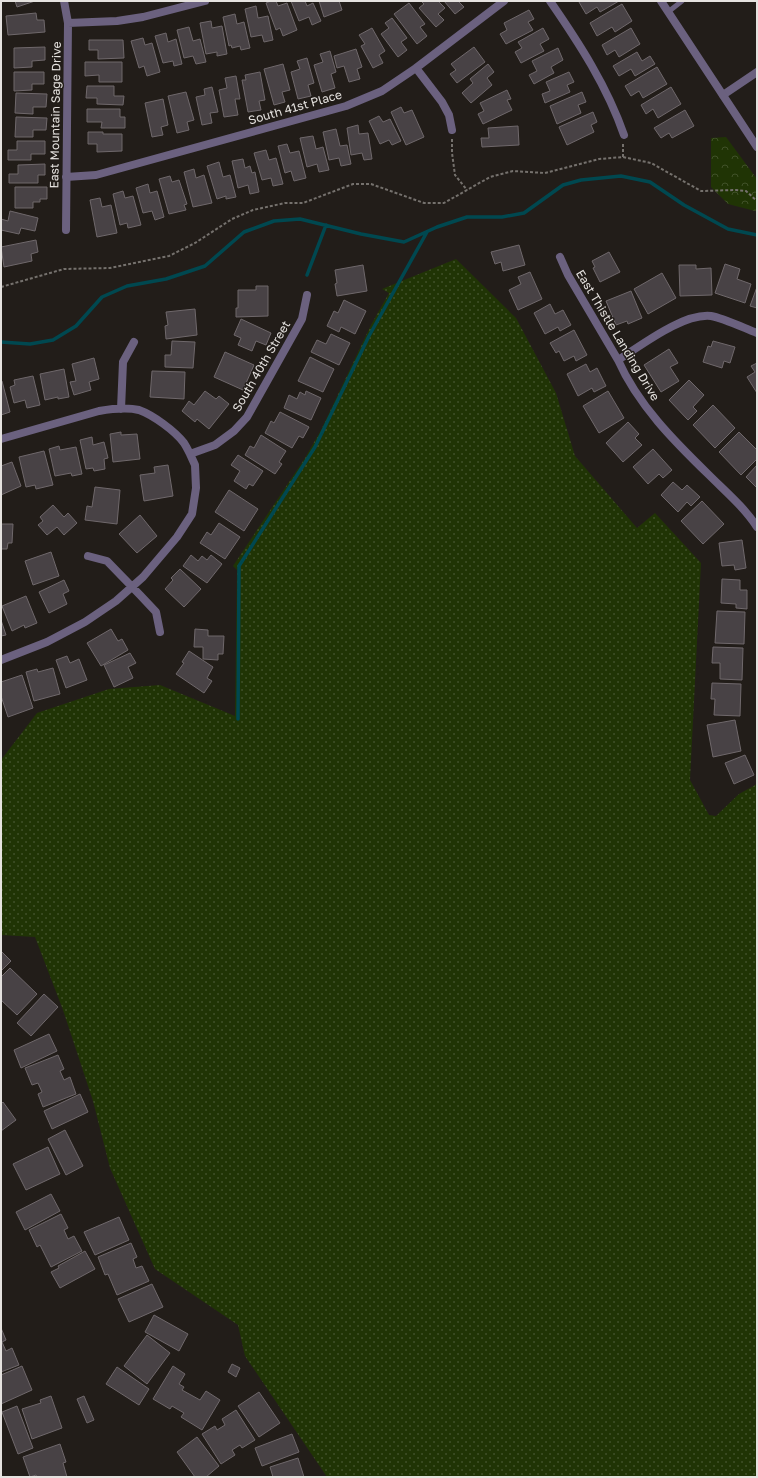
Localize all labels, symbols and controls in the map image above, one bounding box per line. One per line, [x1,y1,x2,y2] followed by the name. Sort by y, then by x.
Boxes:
[46,41,64,189] street label: East Mountain Sage Drive
[246,86,344,128] street label: South 41st Place
[573,267,663,403] street label: East Thistle Landing Drive
[229,318,293,414] street label: South 40th Street

